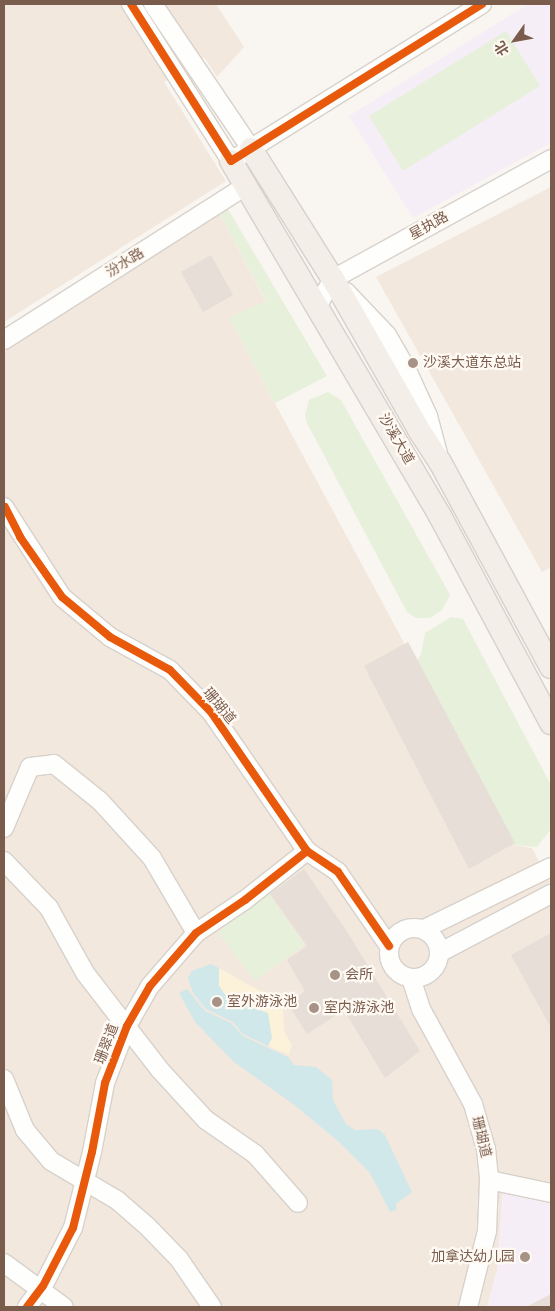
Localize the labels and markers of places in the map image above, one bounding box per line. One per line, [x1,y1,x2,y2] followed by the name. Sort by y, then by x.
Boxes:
[423,355,521,371] place label: 沙溪大道东总站
[407,357,419,369] marker: 沙溪大道东总站
[345,967,373,983] place label: 会所
[329,969,341,981] marker: 会所
[227,994,297,1010] place label: 室外游泳池
[211,996,223,1008] marker: 室外游泳池
[324,1000,394,1016] place label: 室内游泳池
[308,1002,320,1014] marker: 室内游泳池
[431,1249,515,1265] place label: 加拿达幼儿园
[519,1251,531,1263] marker: 加拿达幼儿园

